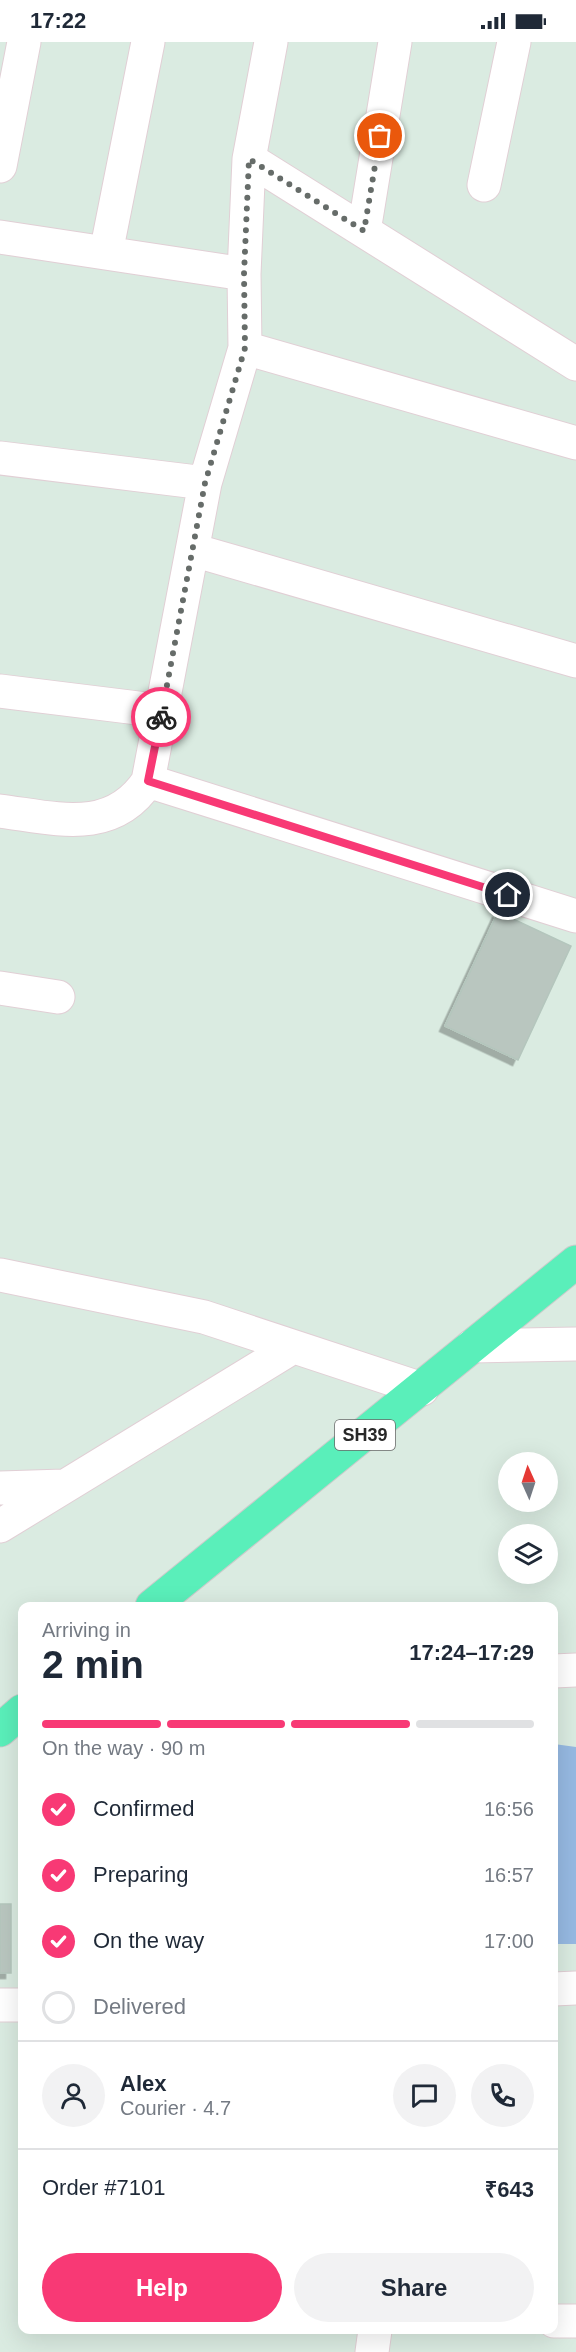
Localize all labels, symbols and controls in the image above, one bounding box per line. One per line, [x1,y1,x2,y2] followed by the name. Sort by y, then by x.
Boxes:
[30,8,86,33] text: 17:22
[354,110,405,161] pin
[363,119,396,152] icon: bag
[131,687,191,747] courier
[145,701,178,734] icon: bike
[482,869,533,920] pin
[491,878,524,911] icon: home
[335,1420,395,1450] road number: SH39
[498,1452,558,1512] north arrow
[498,1452,558,1584] map controls
[498,1524,558,1584] button: layers
[42,1619,131,1641] text: Arriving in
[409,1640,534,1665] text: 17:24–17:29
[42,1643,144,1686] text: 2 min
[42,1737,205,1759] text: On the way · 90 m
[42,1793,75,1826] icon: check
[93,1796,194,1821] text: Confirmed
[484,1798,534,1820] text: 16:56
[42,1859,75,1892] icon: check
[93,1862,188,1887] text: Preparing
[484,1864,534,1886] text: 16:57
[42,1925,75,1958] icon: check
[93,1928,204,1953] text: On the way
[484,1930,534,1952] text: 17:00
[93,1994,186,2019] text: Delivered
[42,2064,105,2127] button: person
[393,2064,456,2127] button: chat
[471,2064,534,2127] button: phone
[120,2071,166,2096] text: Alex
[120,2097,231,2119] text: Courier · 4.7
[42,2175,166,2200] text: Order #7101
[485,2177,534,2202] text: ₹643
[42,2253,282,2322] button: Help
[294,2253,534,2322] button: Share

